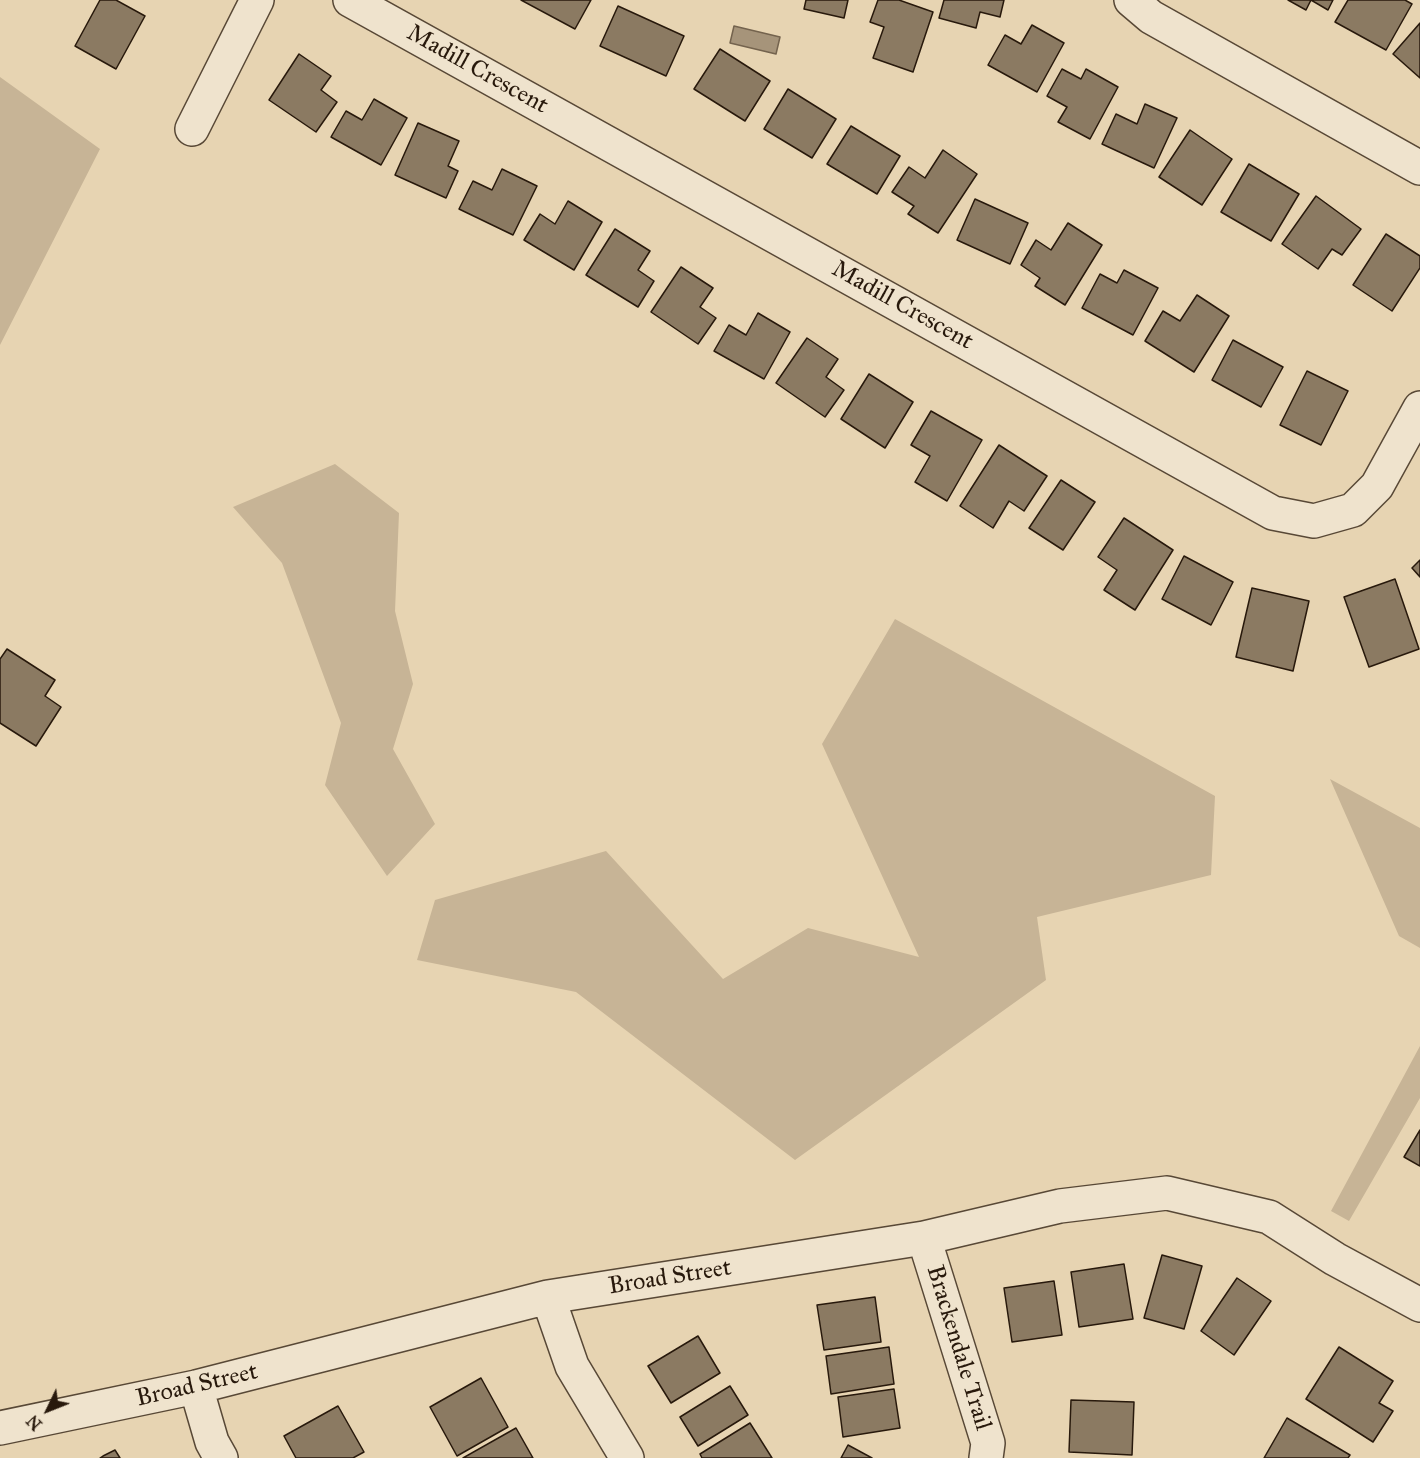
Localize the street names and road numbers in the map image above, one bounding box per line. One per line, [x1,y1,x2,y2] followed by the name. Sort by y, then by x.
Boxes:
[401,19,553,121] street label: Madill Crescent
[826,255,978,357] street label: Madill Crescent
[607,1254,733,1302] street label: Broad Street
[919,1262,997,1434] street label: Brackendale Trail
[133,1358,261,1414] street label: Broad Street

